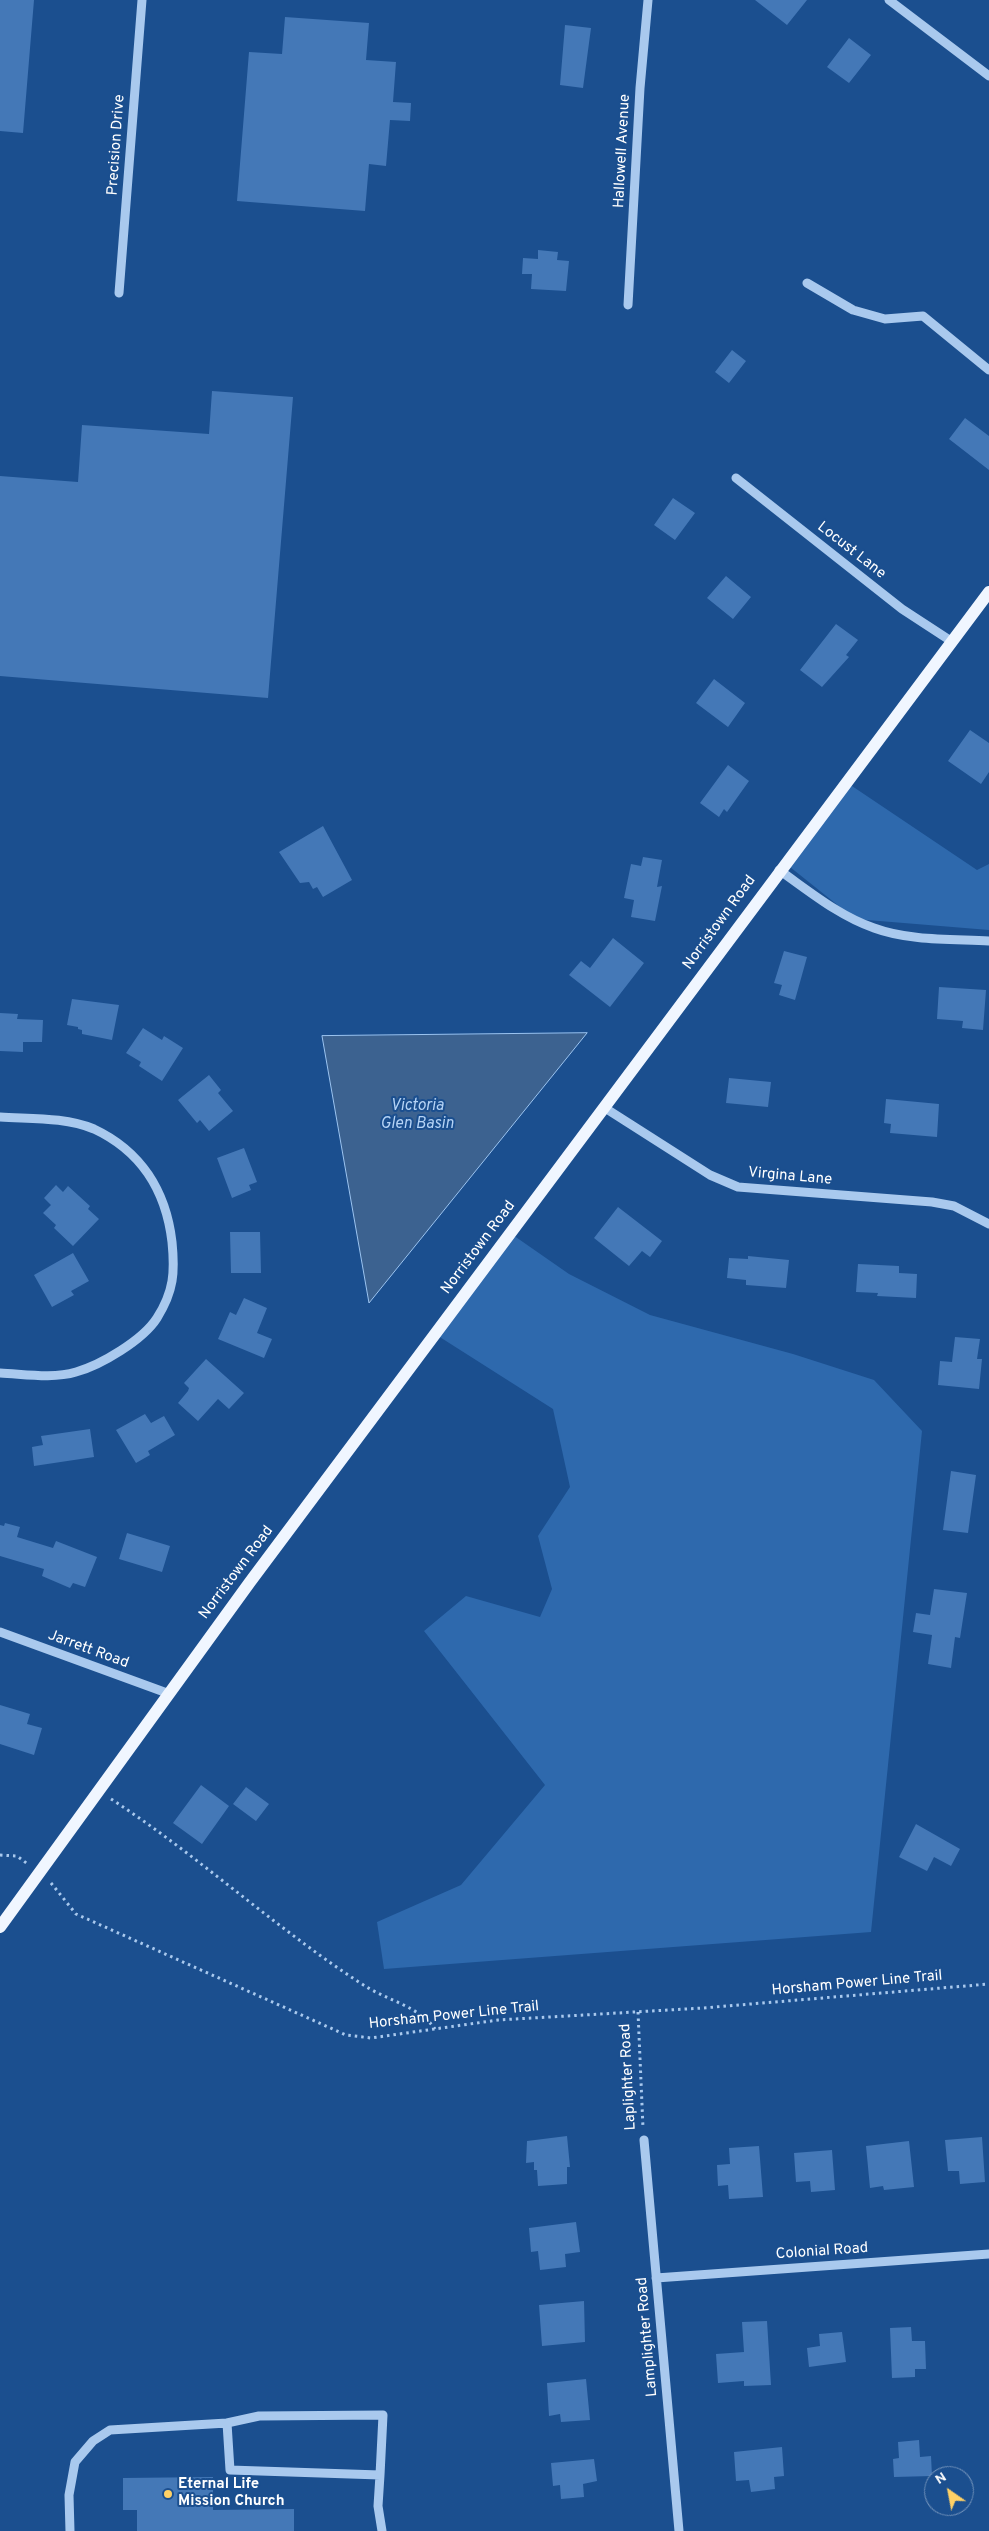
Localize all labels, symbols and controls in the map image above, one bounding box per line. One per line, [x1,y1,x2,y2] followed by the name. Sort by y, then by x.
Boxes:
[104,94,130,196] street label: Precision Drive
[611,94,635,208] street label: Hallowell Avenue
[813,519,889,583] street label: Locust Lane
[680,872,760,974] street label: Norristown Road
[380,1097,454,1135] water label: Victoria Glen Basin
[747,1164,833,1190] street label: Virgina Lane
[438,1198,520,1298] street label: Norristown Road
[196,1523,278,1623] street label: Norristown Road
[45,1627,131,1673] street label: Jarrett Road
[771,1968,943,2000] street label: Horsham Power Line Trail
[368,1998,540,2034] street label: Horsham Power Line Trail
[617,2023,641,2131] street label: Laplighter Road
[775,2240,869,2264] street label: Colonial Road
[634,2276,662,2398] street label: Lamplighter Road
[924,2466,974,2516] north arrow
[932,2469,950,2489] text: N
[178,2476,285,2511] place label: Eternal Life Mission Church
[162,2488,174,2500] marker: Eternal Life Mission Church

